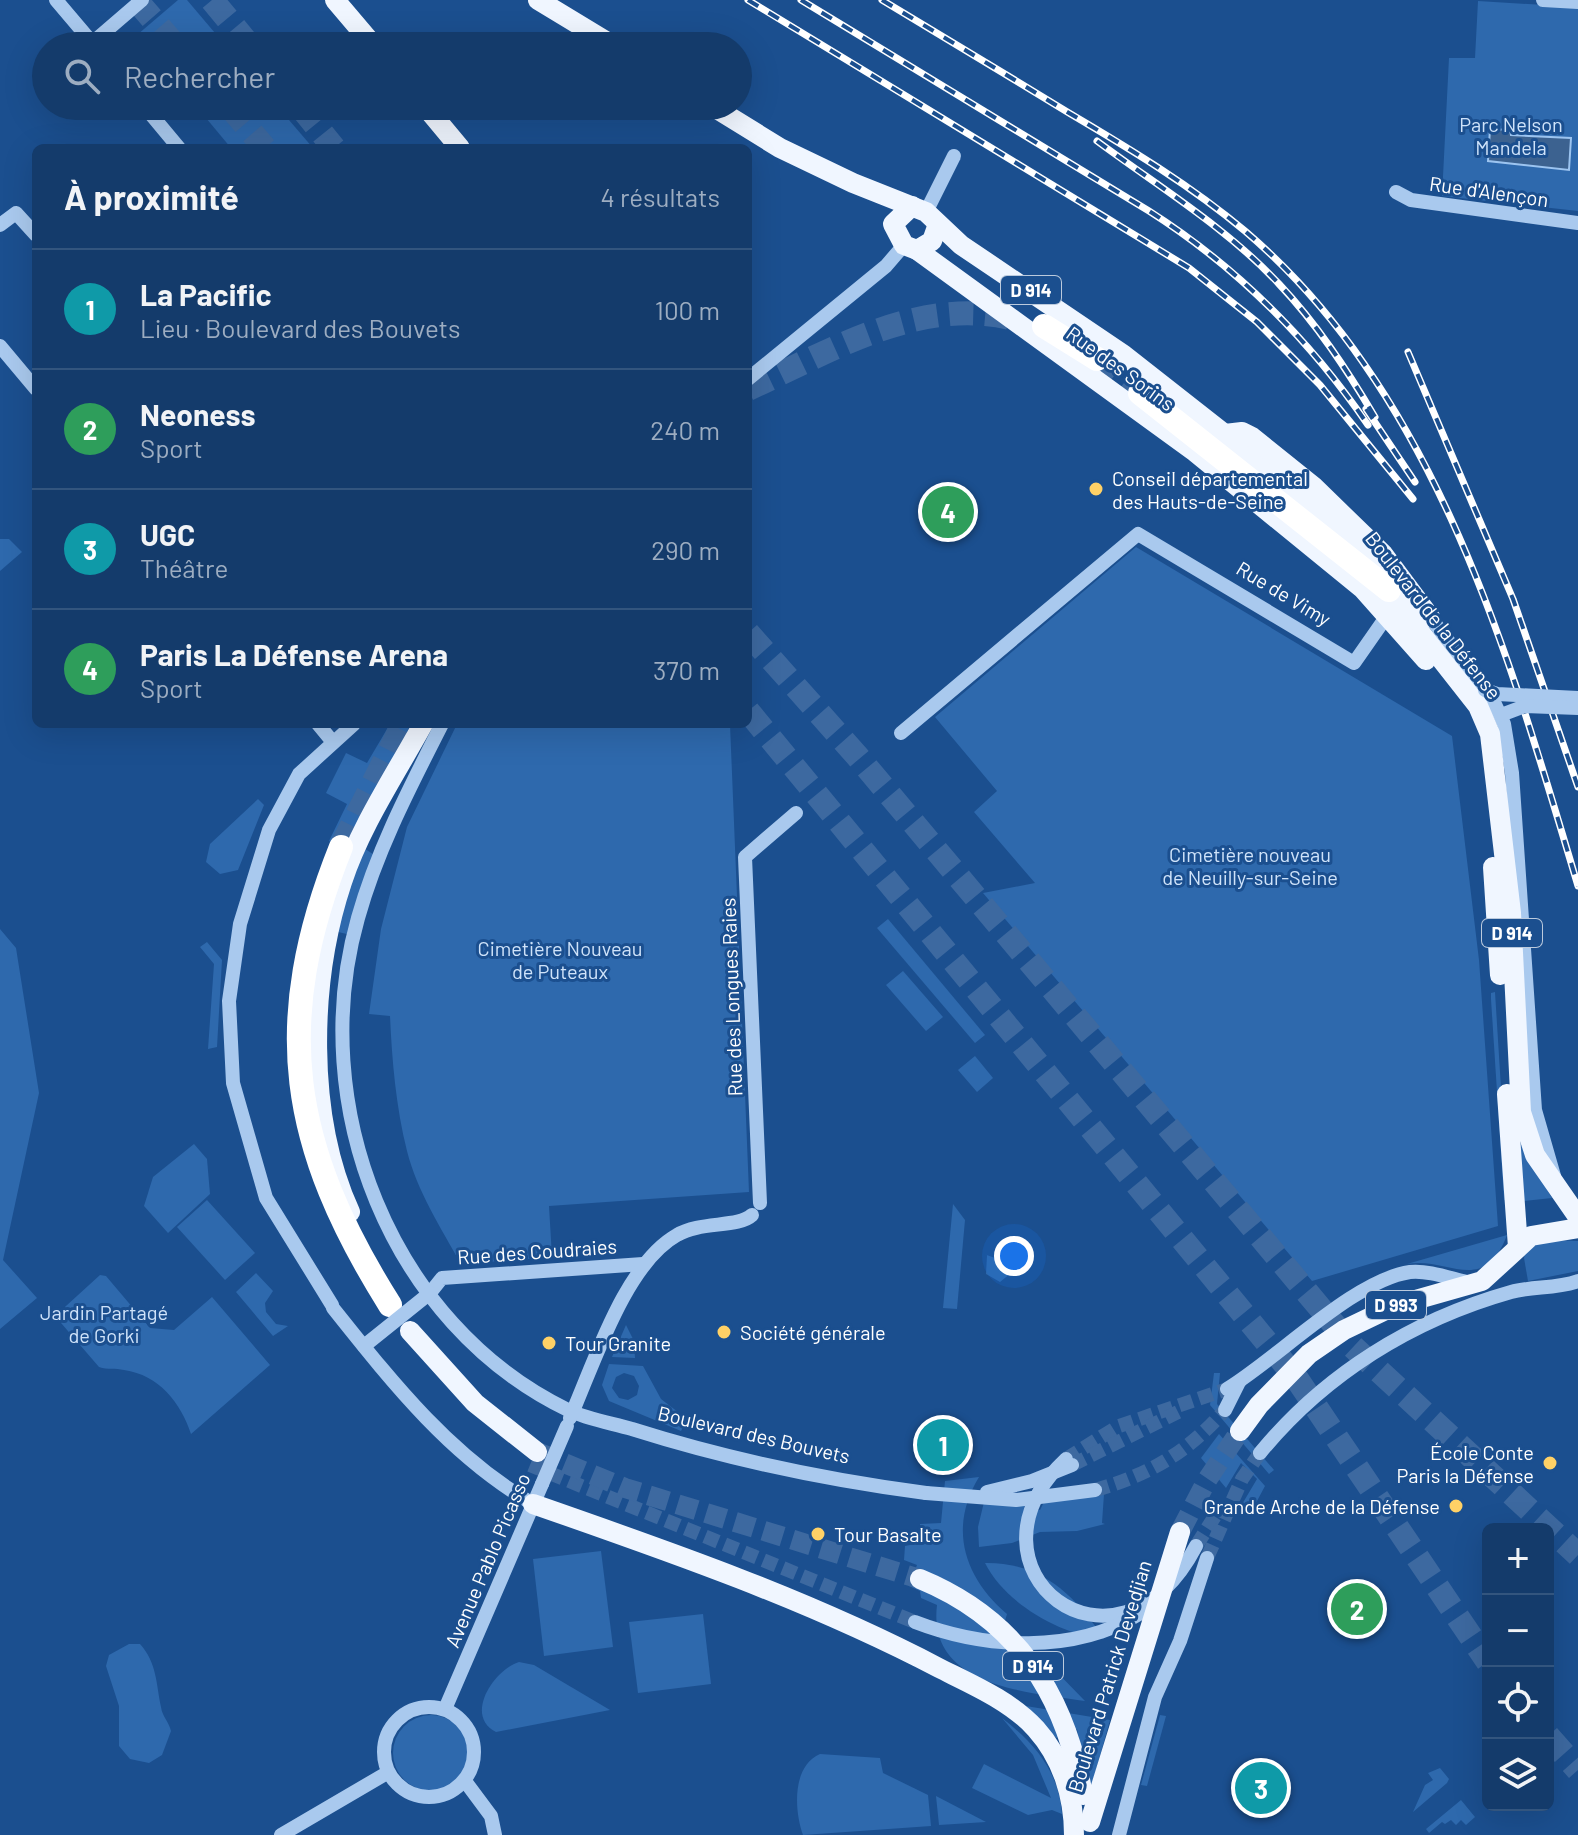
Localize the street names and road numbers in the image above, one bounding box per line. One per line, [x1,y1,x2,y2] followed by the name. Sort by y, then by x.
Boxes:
[1428,171,1550,211] street label: Rue d'Alençon
[1001,276,1061,304] road number: D 914
[1062,321,1180,415] street label: Rue des Sorins
[1361,526,1507,704] street label: Boulevard de la Défense
[1233,556,1335,630] street label: Rue de Vimy
[716,897,746,1097] street label: Rue des Longues Raies
[1482,919,1542,947] road number: D 914
[456,1233,618,1269] street label: Rue des Coudraies
[1366,1291,1426,1319] road number: D 993
[656,1400,852,1468] street label: Boulevard des Bouvets
[439,1469,535,1651] street label: Avenue Pablo Picasso
[1062,1557,1156,1795] street label: Boulevard Patrick Devedjian
[1003,1652,1063,1680] road number: D 914

